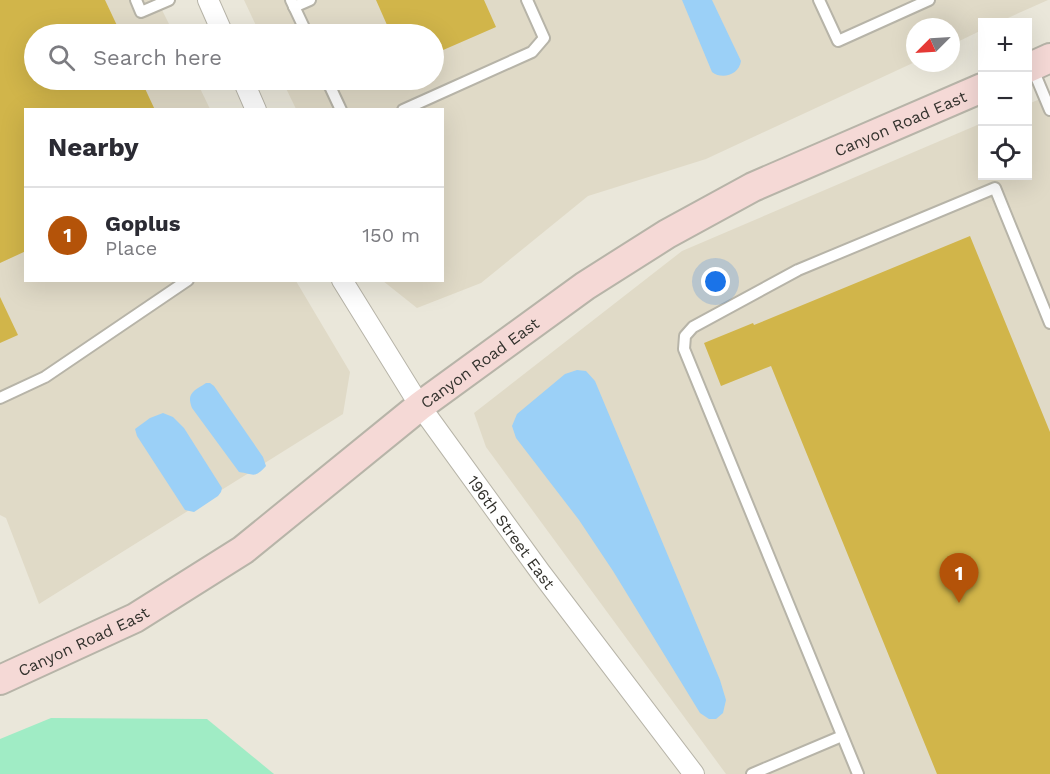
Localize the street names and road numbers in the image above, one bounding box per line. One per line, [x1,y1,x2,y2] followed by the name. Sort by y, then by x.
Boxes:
[832,87,970,161] street label: Canyon Road East
[417,313,543,413] street label: Canyon Road East
[463,472,559,593] street label: 196th Street East
[15,603,153,680] street label: Canyon Road East

